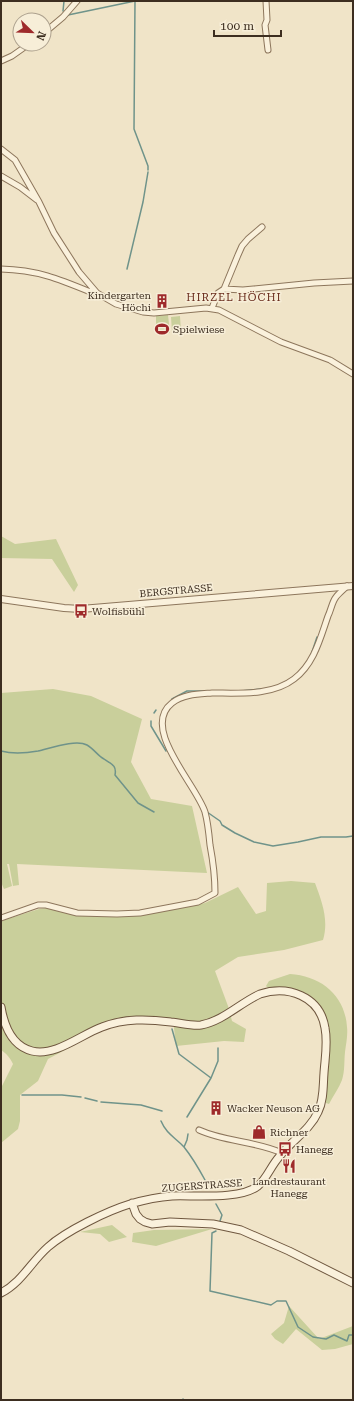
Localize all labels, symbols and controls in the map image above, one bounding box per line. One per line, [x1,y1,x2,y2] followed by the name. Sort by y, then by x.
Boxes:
[12,12,52,52] north arrow
[214,12,281,38] scale bar
[220,19,254,33] text: 100 m
[33,29,48,43] text: N
[87,290,152,313] place label: Kindergarten Höchi
[186,290,282,304] district label: HIRZEL HÖCHI
[154,293,170,309] building icon: Kindergarten Höchi
[154,321,170,337] sports icon: Spielwiese
[173,324,225,335] place label: Spielwiese
[139,582,213,599] street label: BERGSTRASSE
[73,603,89,619] bus stop icon: Wolfisbühl
[92,606,145,617] place label: Wolfisbühl
[208,1100,224,1116] building icon: Wacker Neuson AG
[227,1103,320,1114] place label: Wacker Neuson AG
[251,1124,267,1140] shop icon: Richner
[270,1127,308,1138] place label: Richner
[277,1141,293,1157] bus stop icon: Hanegg
[296,1144,333,1155] place label: Hanegg
[281,1158,297,1174] restaurant icon: Landrestaurant Hanegg
[252,1176,326,1199] place label: Landrestaurant Hanegg
[161,1177,243,1194] street label: ZUGERSTRASSE

